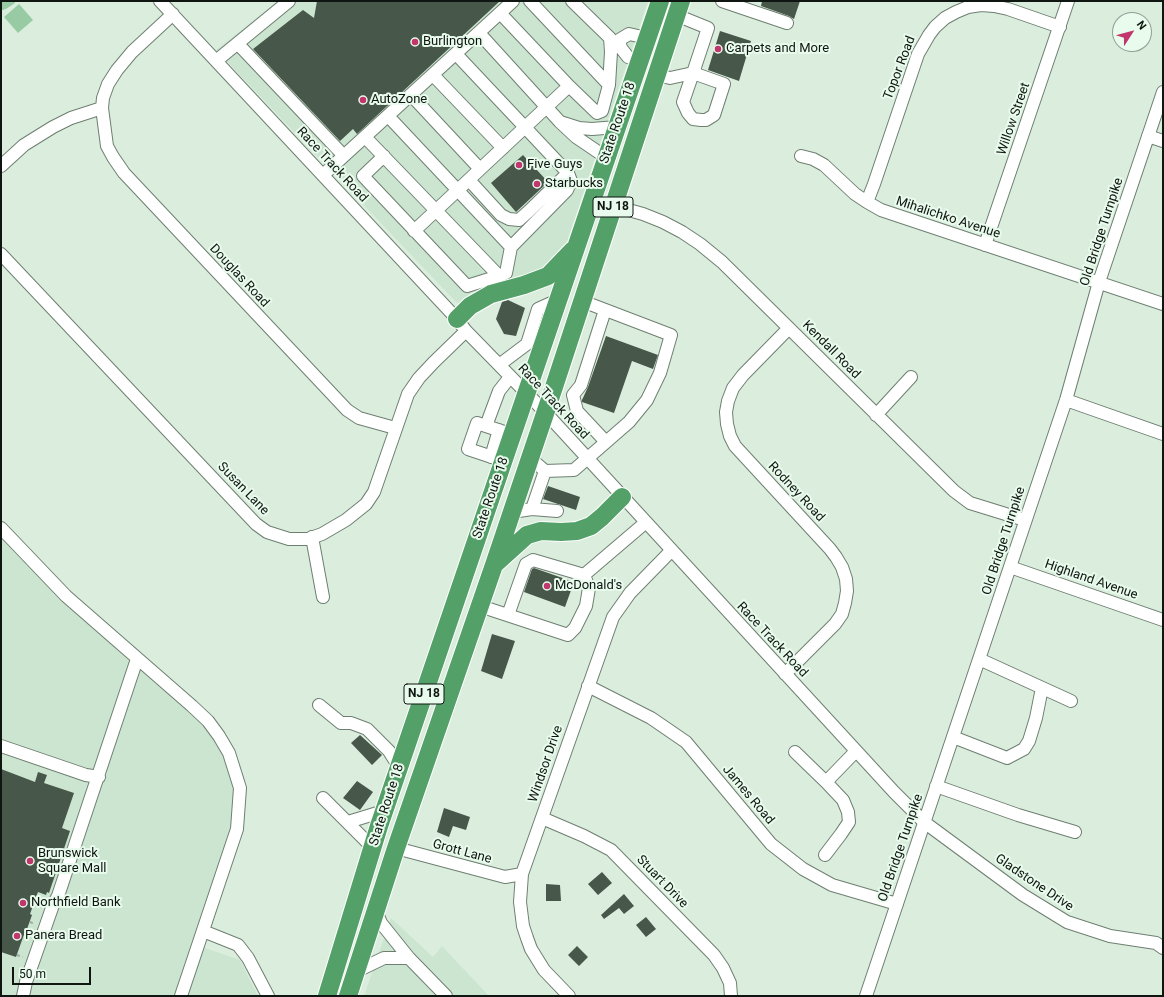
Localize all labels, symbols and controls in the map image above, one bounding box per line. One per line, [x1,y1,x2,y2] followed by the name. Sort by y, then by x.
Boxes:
[1112,12,1152,52] north arrow
[1134,18,1149,32] text: N
[423,34,482,50] place label: Burlington
[881,34,919,102] street label: Topor Road
[410,37,420,47] marker: Burlington
[726,41,829,57] place label: Carpets and More
[713,44,723,54] marker: Carpets and More
[597,80,639,166] street label: State Route 18
[994,81,1034,157] street label: Willow Street
[371,92,427,108] place label: AutoZone
[358,95,368,105] marker: AutoZone
[293,124,371,206] street label: Race Track Road
[527,157,583,173] place label: Five Guys
[514,160,524,170] marker: Five Guys
[545,176,603,192] place label: Starbucks
[1077,176,1127,288] street label: Old Bridge Turnpike
[532,179,542,189] marker: Starbucks
[894,194,1002,242] street label: Mihalichko Avenue
[593,197,633,217] road number: NJ 18
[206,241,272,311] street label: Douglas Road
[799,318,863,382] street label: Kendall Road
[514,361,592,443] street label: Race Track Road
[470,455,512,541] street label: State Route 18
[214,459,272,519] street label: Susan Lane
[764,459,828,525] street label: Rodney Road
[979,485,1029,597] street label: Old Bridge Turnpike
[1042,557,1140,603] street label: Highland Avenue
[555,578,622,594] place label: McDonald's
[542,581,552,591] marker: McDonald's
[733,599,811,681] street label: Race Track Road
[404,684,444,704] road number: NJ 18
[526,724,566,804] street label: Windsor Drive
[366,762,408,848] street label: State Route 18
[719,762,777,828] street label: James Road
[875,792,927,904] street label: Old Bridge Turnpike
[431,837,493,867] street label: Grott Lane
[38,846,106,877] place label: Brunswick Square Mall
[992,851,1076,915] street label: Gladstone Drive
[633,852,691,912] street label: Stuart Drive
[25,856,35,866] marker: Brunswick Square Mall
[31,895,121,911] place label: Northfield Bank
[18,898,28,908] marker: Northfield Bank
[25,928,102,944] place label: Panera Bread
[12,931,22,941] marker: Panera Bread
[14,959,93,985] scale bar
[19,967,46,981] text: 50 m

